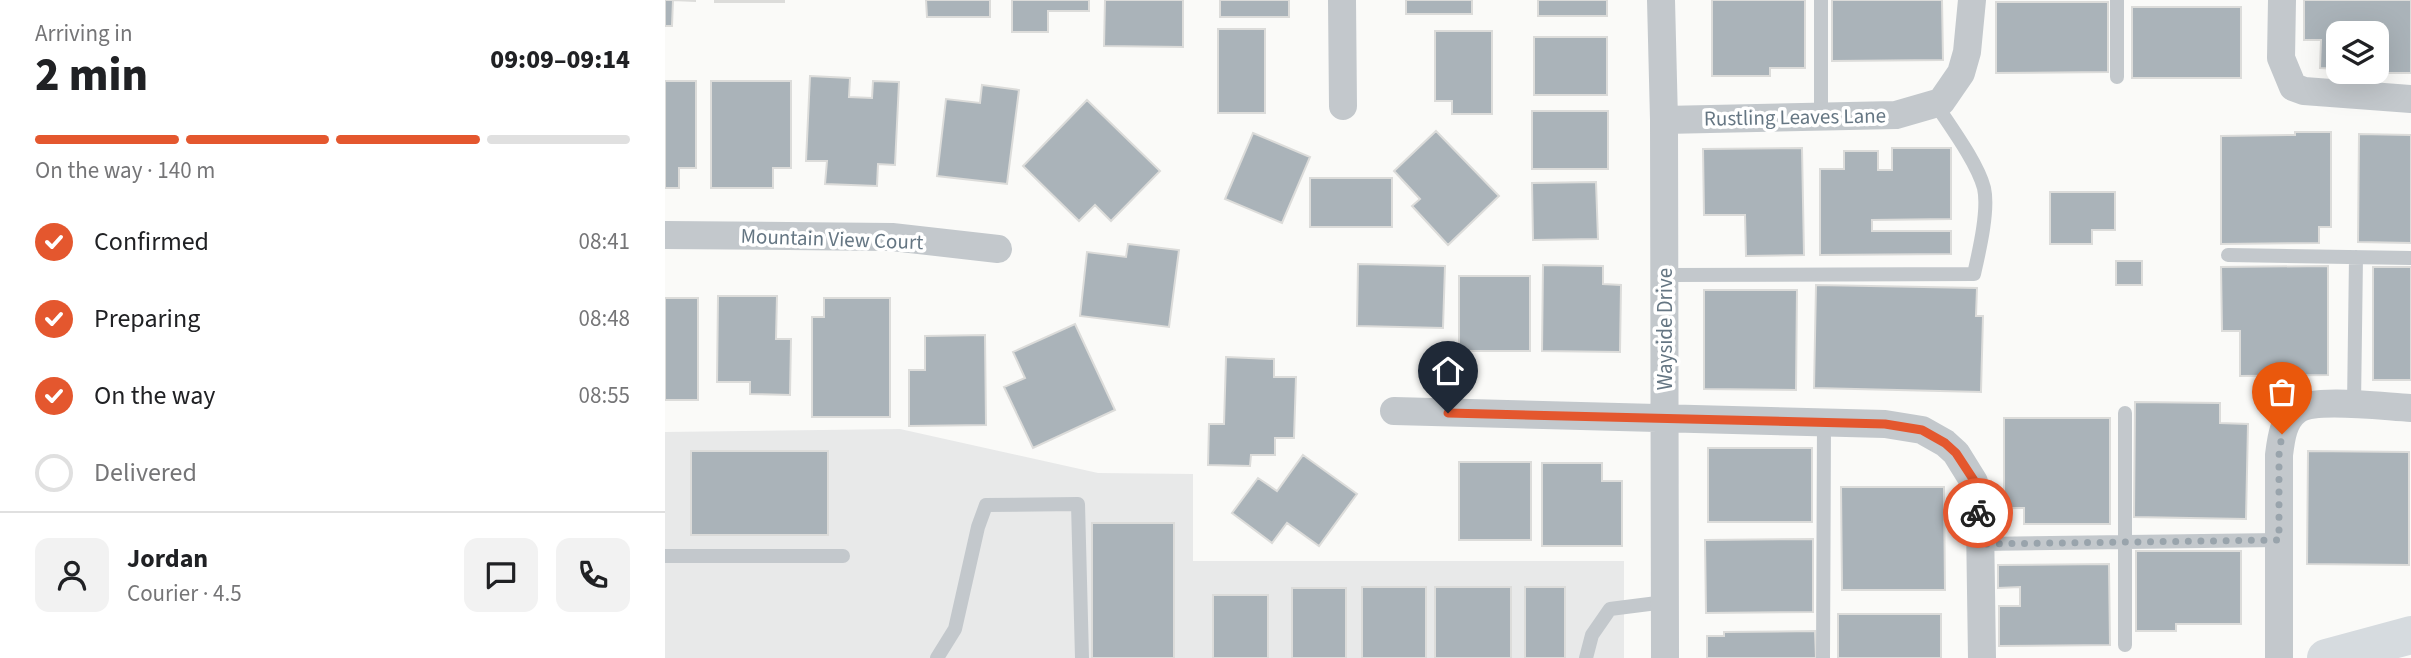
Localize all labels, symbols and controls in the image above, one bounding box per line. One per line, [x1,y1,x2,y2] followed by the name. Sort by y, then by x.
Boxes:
[35,17,133,50] text: Arriving in
[2326,21,2389,84] map controls
[2326,21,2389,84] button: layers
[490,41,630,78] text: 09:09–09:14
[35,43,148,108] text: 2 min
[1704,100,1886,134] street label: Rustling Leaves Lane
[35,154,215,187] text: On the way · 140 m
[740,221,924,257] street label: Mountain View Court
[35,223,73,261] icon: check
[94,223,209,260] text: Confirmed
[579,225,630,258] text: 08:41
[1650,268,1680,390] street label: Wayside Drive
[35,300,73,338] icon: check
[94,300,200,337] text: Preparing
[579,302,630,335] text: 08:48
[1418,341,1478,413] pin
[1429,352,1467,390] icon: home
[2252,362,2312,434] pin
[2263,373,2301,411] icon: bag
[35,377,73,415] icon: check
[94,377,215,414] text: On the way
[579,379,630,412] text: 08:55
[94,454,197,491] text: Delivered
[1943,478,2013,548] courier
[1959,494,1997,532] icon: bike
[35,538,109,612] button: person
[464,538,538,612] button: chat
[556,538,630,612] button: phone
[127,540,208,577] text: Jordan
[127,577,242,610] text: Courier · 4.5

